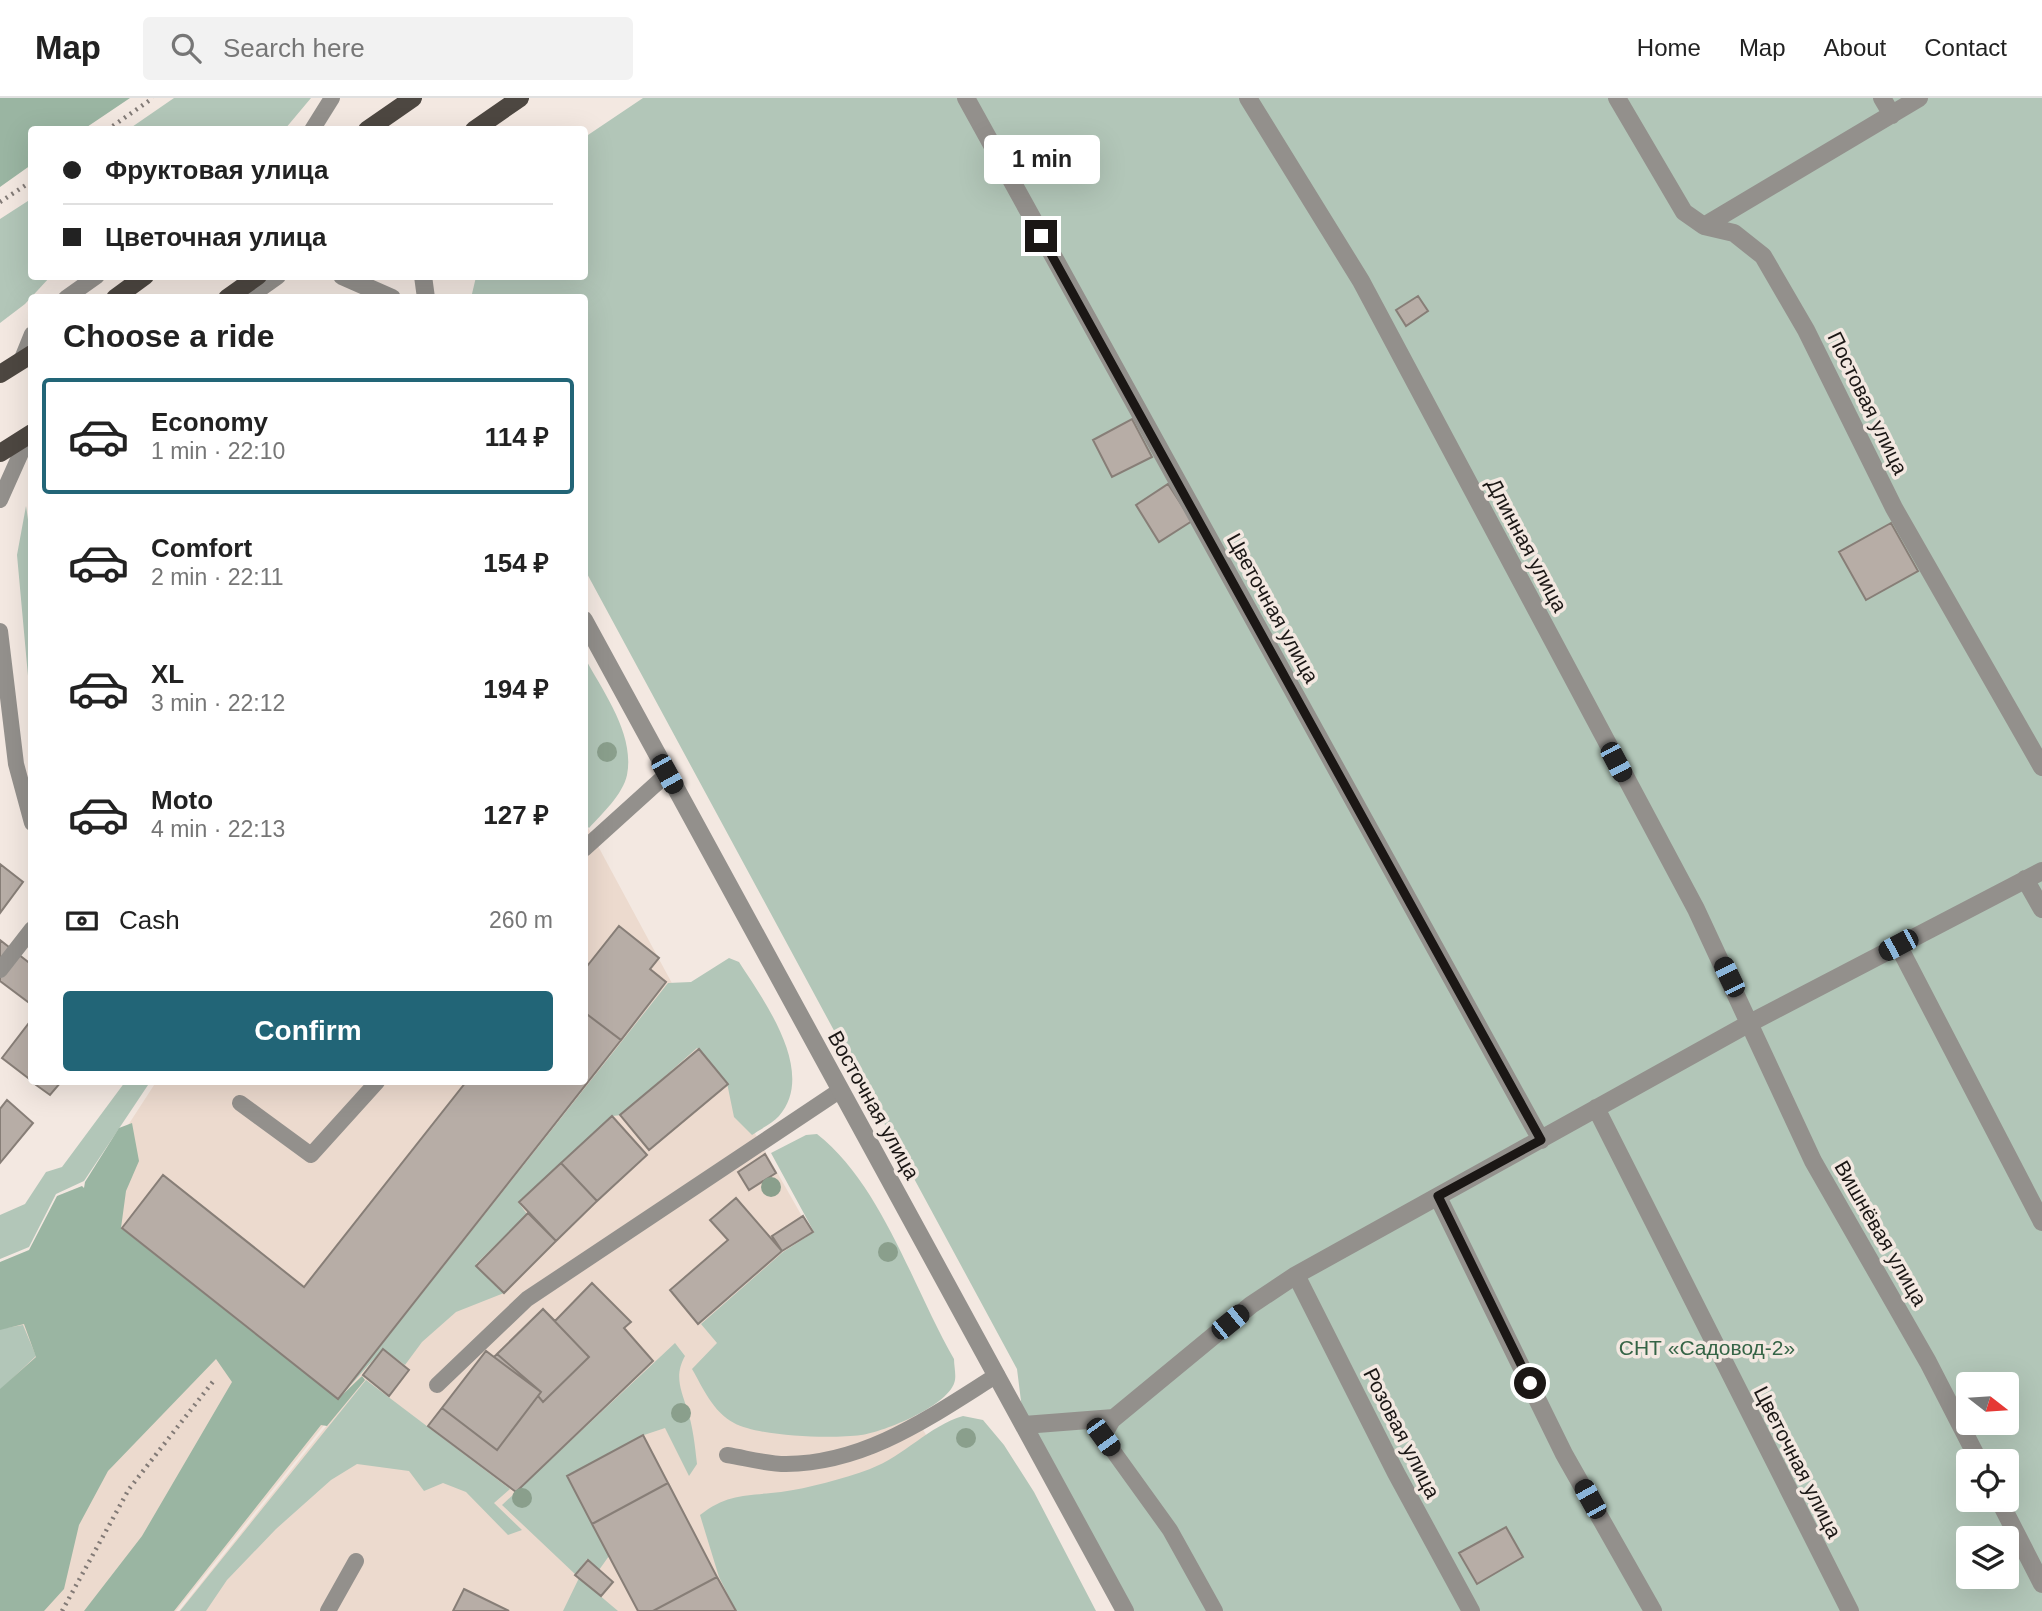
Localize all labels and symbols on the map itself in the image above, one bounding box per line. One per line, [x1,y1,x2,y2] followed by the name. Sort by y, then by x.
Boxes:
[983,135,1099,184] callout: 1 min
[1025,220,1057,252] route end
[1823,328,1913,478] street label: Постовая улица
[1482,474,1572,616] street label: Длинная улица
[1222,529,1324,687] street label: Цветочная улица
[1597,739,1636,785] car
[648,751,687,797] car
[1875,926,1922,964] car
[1711,954,1748,1000] car
[824,1027,924,1183] street label: Восточная улица
[1830,1156,1932,1310] street label: Вишнёвая улица
[1208,1301,1253,1343] car
[1619,1336,1795,1359] park label: СНТ «Садовод-2»
[1359,1364,1445,1502] street label: Розовая улица
[1514,1367,1546,1399] route start
[1956,1372,2020,1435] north arrow
[1750,1382,1846,1542] street label: Цветочная улица
[1083,1414,1124,1460] car
[1571,1476,1610,1522] car

